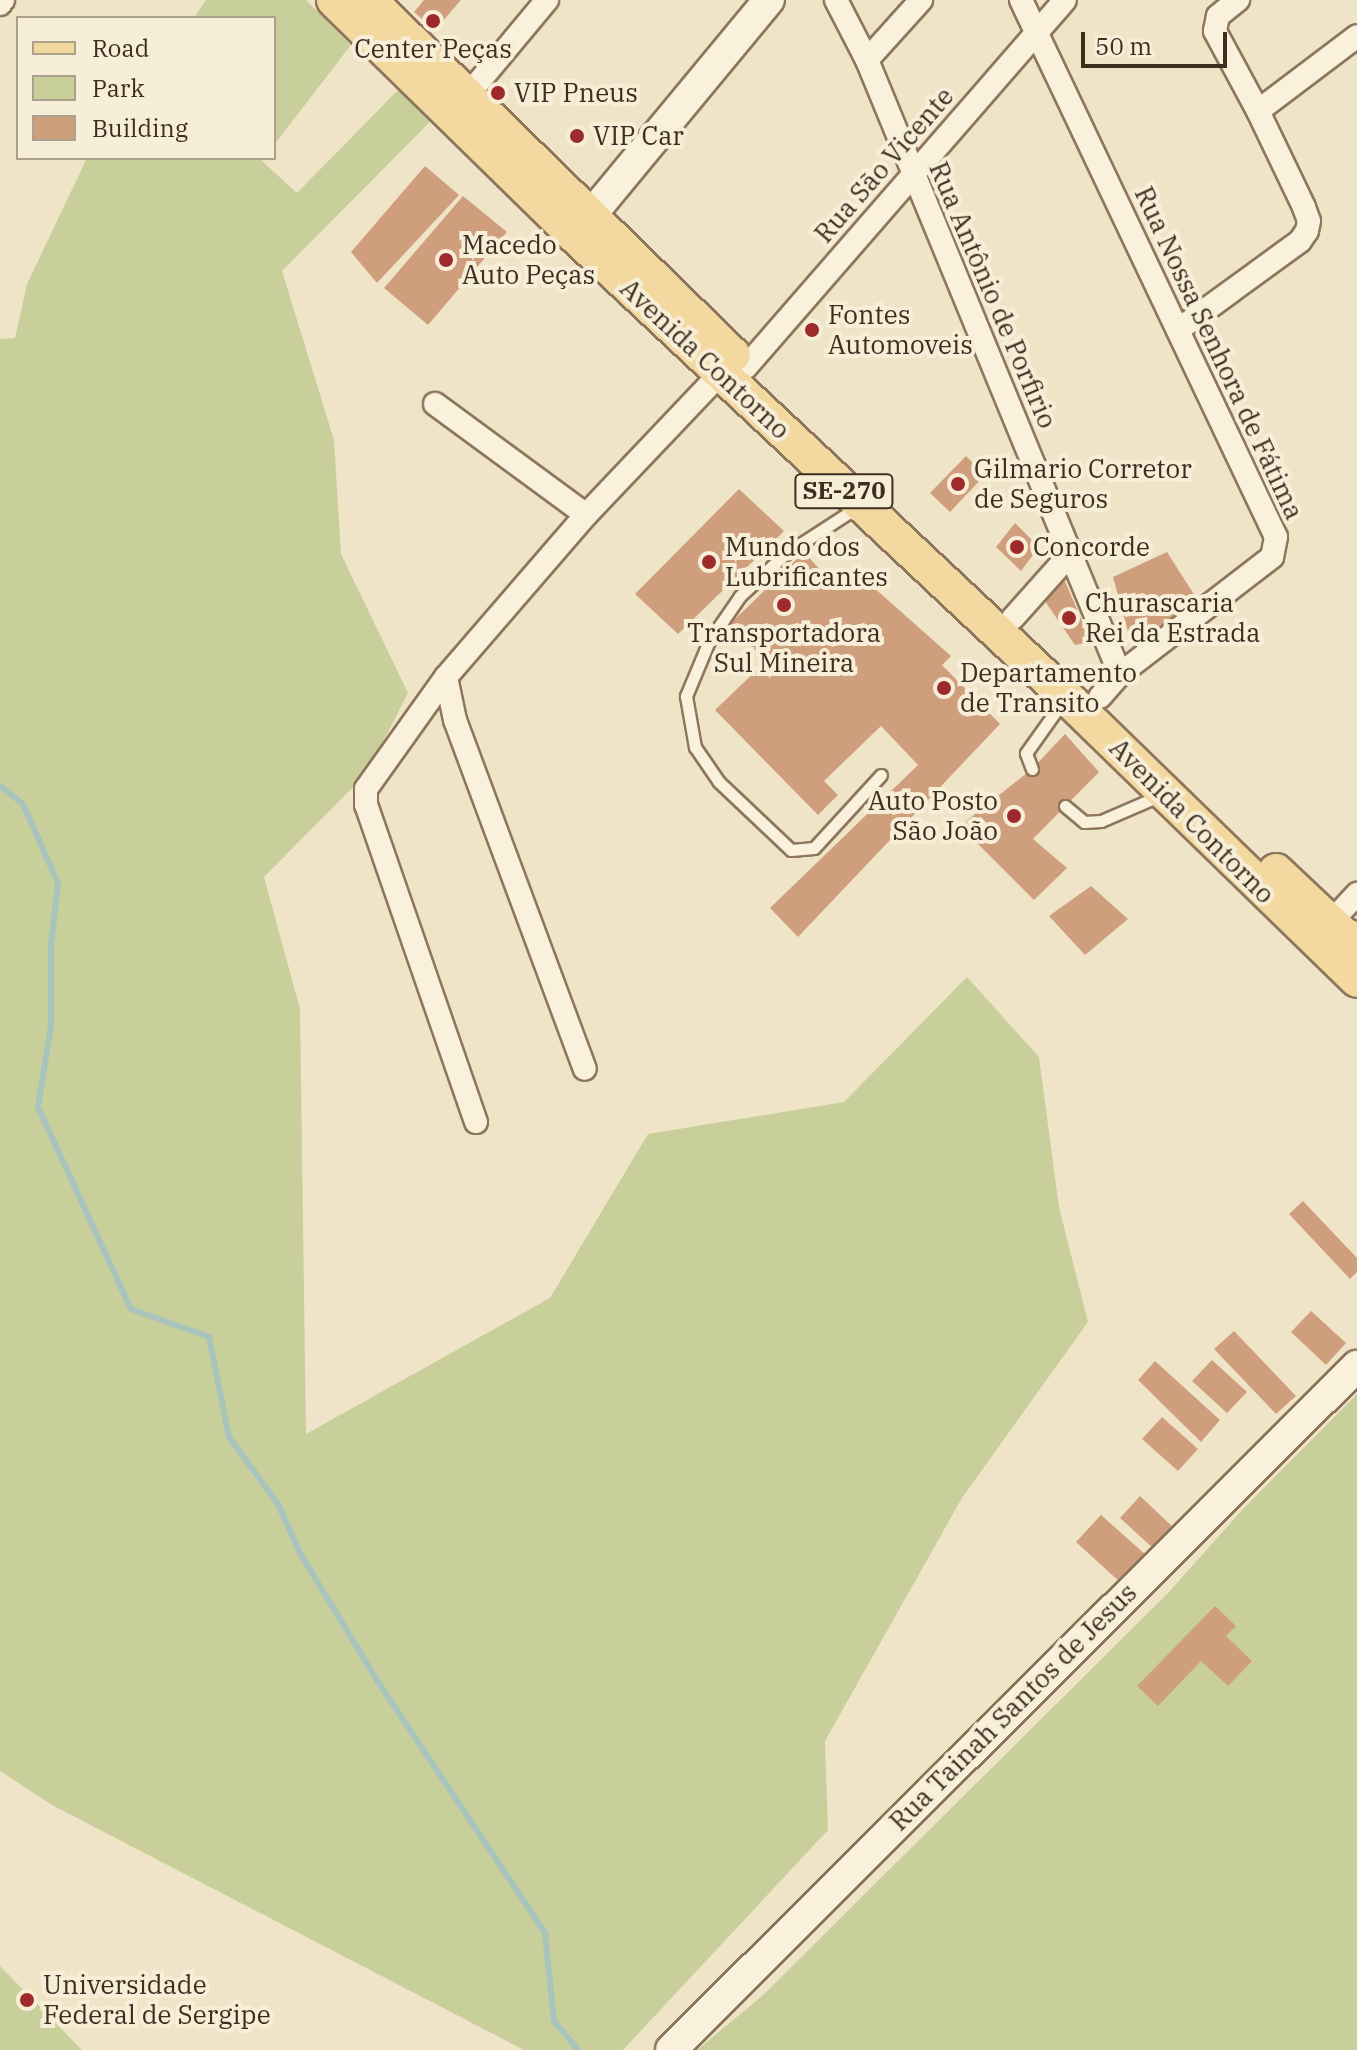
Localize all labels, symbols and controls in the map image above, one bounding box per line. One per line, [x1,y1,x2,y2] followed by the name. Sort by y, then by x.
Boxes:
[424,12,442,30] marker: Center Peças
[16,16,276,160] legend
[1085,16,1231,66] scale bar
[1095,30,1152,62] text: 50 m
[92,32,149,64] text: Road
[354,33,512,65] place label: Center Peças
[92,72,144,104] text: Park
[514,77,638,109] place label: VIP Pneus
[808,81,960,249] street label: Rua São Vicente
[489,84,507,102] marker: VIP Pneus
[92,112,188,144] text: Building
[593,120,684,152] place label: VIP Car
[568,127,586,145] marker: VIP Car
[923,157,1063,433] street label: Rua Antônio de Porfirio
[1128,182,1310,524] street label: Rua Nossa Senhora de Fátima
[462,229,595,290] place label: Macedo Auto Peças
[437,251,455,269] marker: Macedo Auto Peças
[614,273,796,445] street label: Avenida Contorno
[828,299,973,360] place label: Fontes Automoveis
[803,321,821,339] marker: Fontes Automoveis
[974,453,1192,514] place label: Gilmario Corretor de Seguros
[794,471,894,511] road number: SE-270
[949,475,967,493] marker: Gilmario Corretor de Seguros
[725,531,888,592] place label: Mundo dos Lubrificantes
[1033,531,1150,563] place label: Concorde
[1008,538,1026,556] marker: Concorde
[700,553,718,571] marker: Mundo dos Lubrificantes
[1085,587,1260,648] place label: Churascaria Rei da Estrada
[775,596,793,614] marker: Transportadora Sul Mineira
[1060,609,1078,627] marker: Churascaria Rei da Estrada
[687,617,881,678] place label: Transportadora Sul Mineira
[960,657,1137,718] place label: Departamento de Transito
[935,679,953,697] marker: Departamento de Transito
[1103,732,1281,910] street label: Avenida Contorno
[868,785,998,846] place label: Auto Posto São João
[1005,807,1023,825] marker: Auto Posto São João
[883,1577,1143,1837] street label: Rua Tainah Santos de Jesus
[43,1969,271,2030] place label: Universidade Federal de Sergipe
[18,1991,36,2009] marker: Universidade Federal de Sergipe

